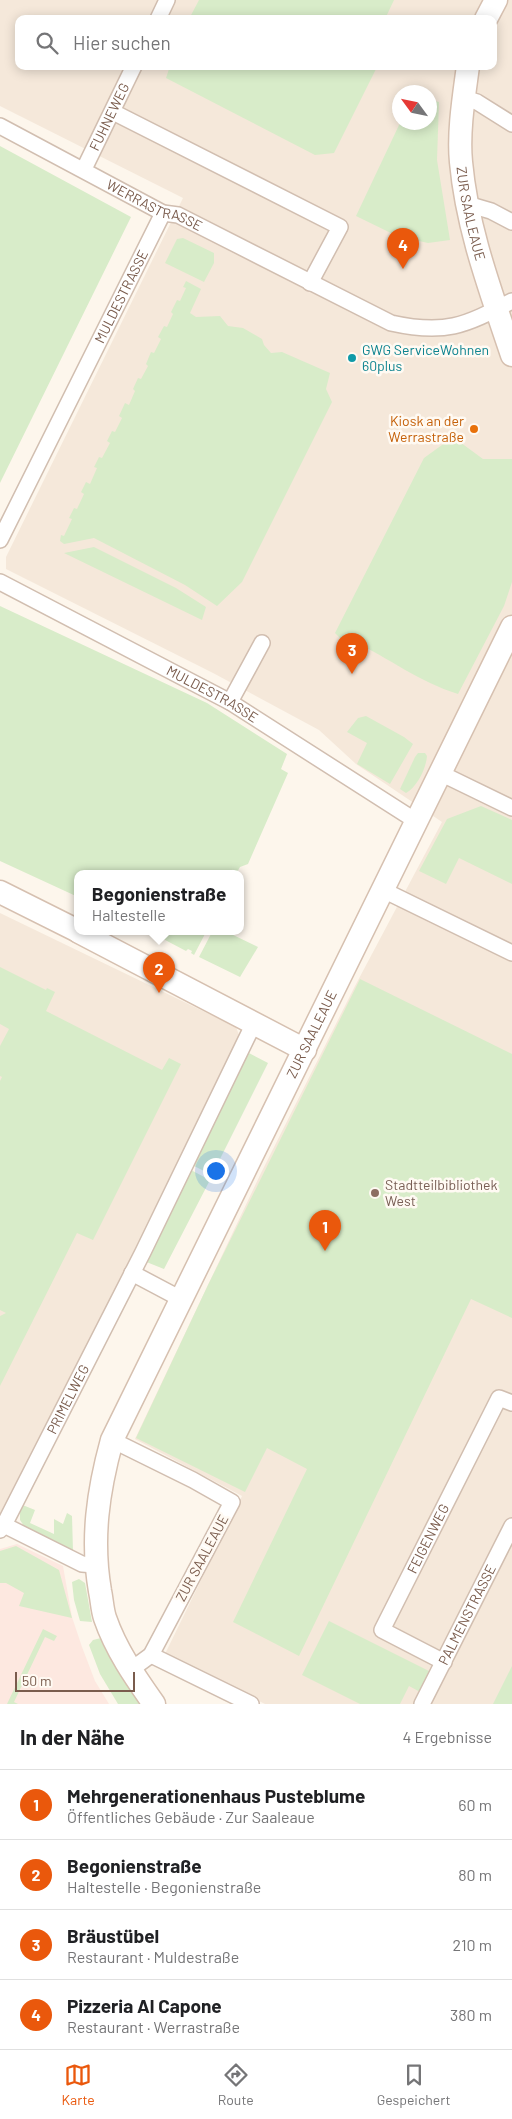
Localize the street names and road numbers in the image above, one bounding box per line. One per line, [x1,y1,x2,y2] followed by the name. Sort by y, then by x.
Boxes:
[85,80,133,153] street label: FUHNEWEG
[453,166,490,262] street label: ZUR SAALEAUE
[104,175,205,234] street label: WERRASTRASSE
[91,247,151,346] street label: MULDESTRASSE
[164,661,261,726] street label: MULDESTRASSE
[283,987,340,1081] street label: ZUR SAALEAUE
[43,1362,92,1437] street label: PRIMELWEG
[403,1501,452,1576] street label: FEIGENWEG
[172,1512,232,1604] street label: ZUR SAALEAUE
[434,1562,499,1668] street label: PALMENSTRASSE

